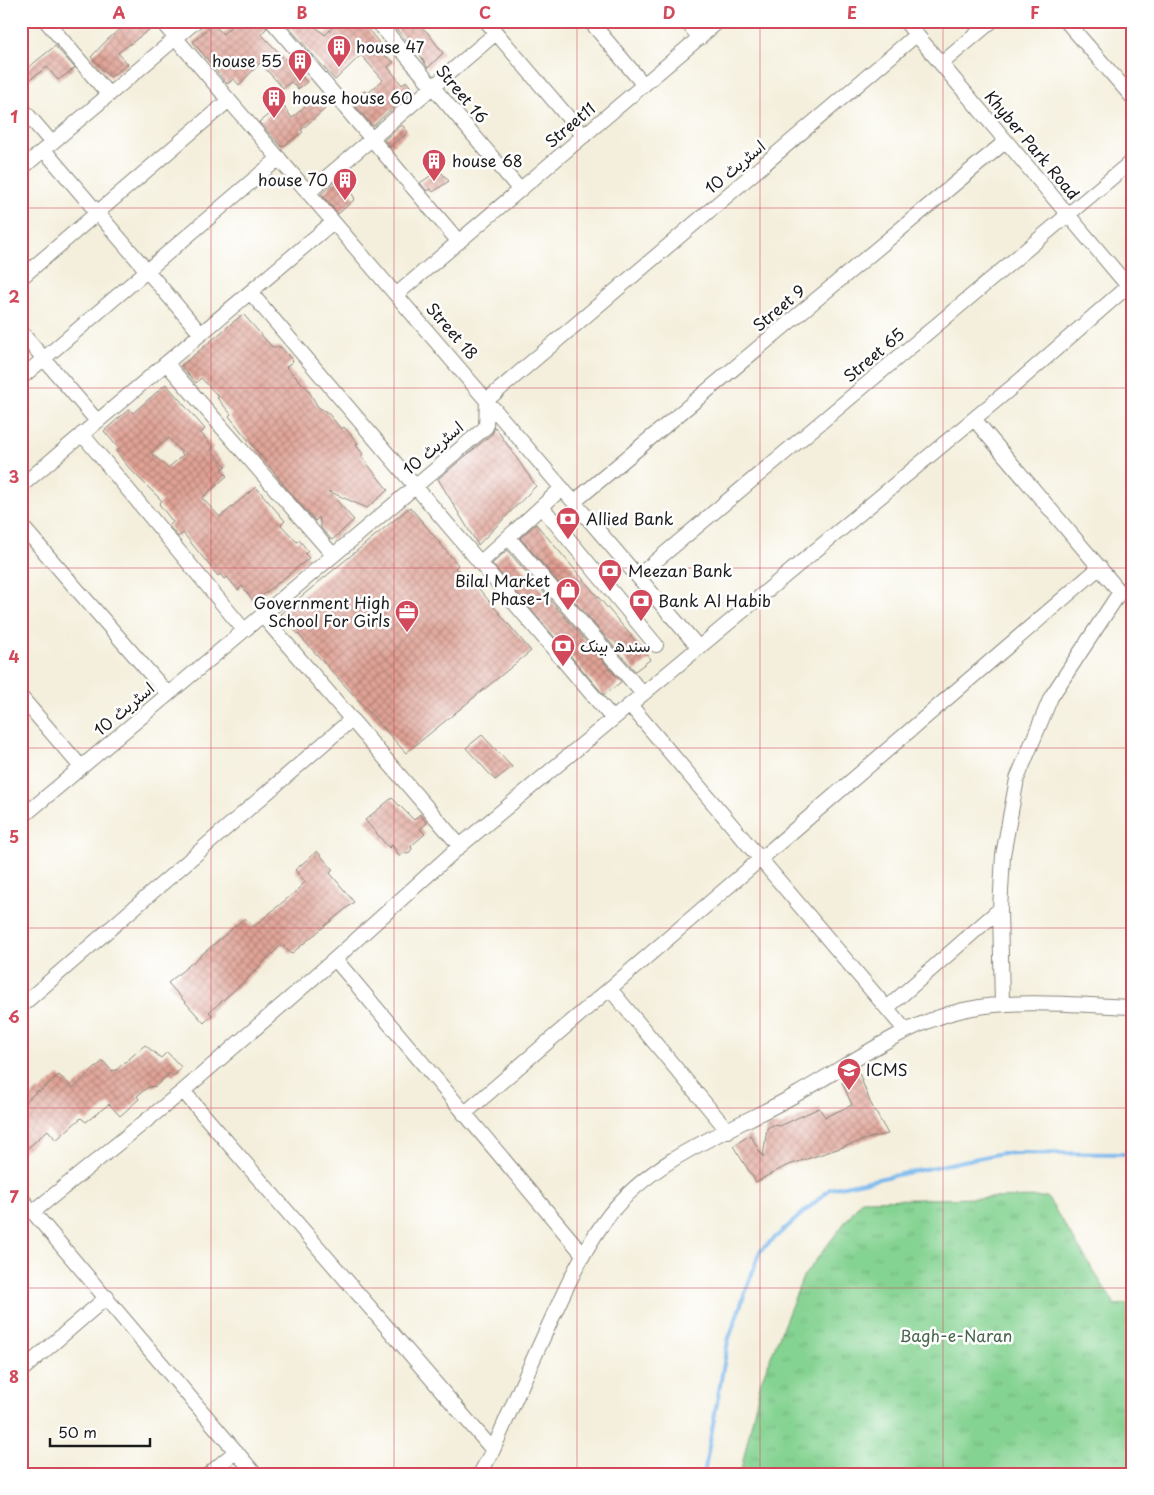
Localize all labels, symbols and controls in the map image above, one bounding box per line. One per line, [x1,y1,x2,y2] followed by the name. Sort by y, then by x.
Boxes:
[113,0,126,24] text: A
[297,0,308,24] text: B
[479,0,491,24] text: C
[663,0,675,24] text: D
[847,0,857,24] text: E
[1030,0,1040,24] text: F
[326,34,352,68] building icon: house 47
[356,34,425,58] place label: house 47
[212,48,282,72] place label: house 55
[287,48,313,82] building icon: house 55
[431,59,494,128] street label: Street 16
[980,84,1086,204] street label: Khyber Park Road
[261,85,287,119] building icon: house house 60
[292,85,413,109] place label: house house 60
[539,96,600,152] street label: Street11
[10,104,18,128] text: 1
[699,134,770,199] street label: اسٹریٹ 10
[421,148,447,182] building icon: house 68
[452,148,523,172] place label: house 68
[258,167,328,191] place label: house 70
[332,167,358,201] building icon: house 70
[747,278,810,336] street label: Street 9
[8,284,20,308] text: 2
[421,296,484,364] street label: Street 18
[838,321,909,387] street label: Street 65
[397,415,468,480] street label: اسٹریٹ 10
[9,464,19,488] text: 3
[555,506,581,540] bank icon: Allied Bank
[586,506,674,530] place label: Allied Bank
[597,558,623,592] bank icon: Meezan Bank
[628,558,733,582] place label: Meezan Bank
[455,568,550,610] place label: Bilal Market Phase-1
[555,577,581,611] shop icon: Bilal Market Phase-1
[628,588,654,622] bank icon: Bank Al Habib
[658,588,771,612] place label: Bank Al Habib
[254,590,390,632] place label: Government High School For Girls
[394,599,420,633] office icon: Government High School For Girls
[550,633,576,667] bank icon: سندھ بینک
[580,633,651,657] place label: سندھ بینک
[9,644,20,668] text: 4
[88,676,159,741] street label: اسٹریٹ 10
[9,824,19,848] text: 5
[8,1004,20,1028] text: 6
[836,1057,862,1091] school or university icon: ICMS
[866,1057,908,1081] place label: ICMS
[9,1184,19,1208] text: 7
[900,1323,1012,1347] park label: Bagh-e-Naran
[9,1364,19,1388] text: 8
[50,1415,150,1447] scale bar
[58,1420,97,1443] text: 50 m

